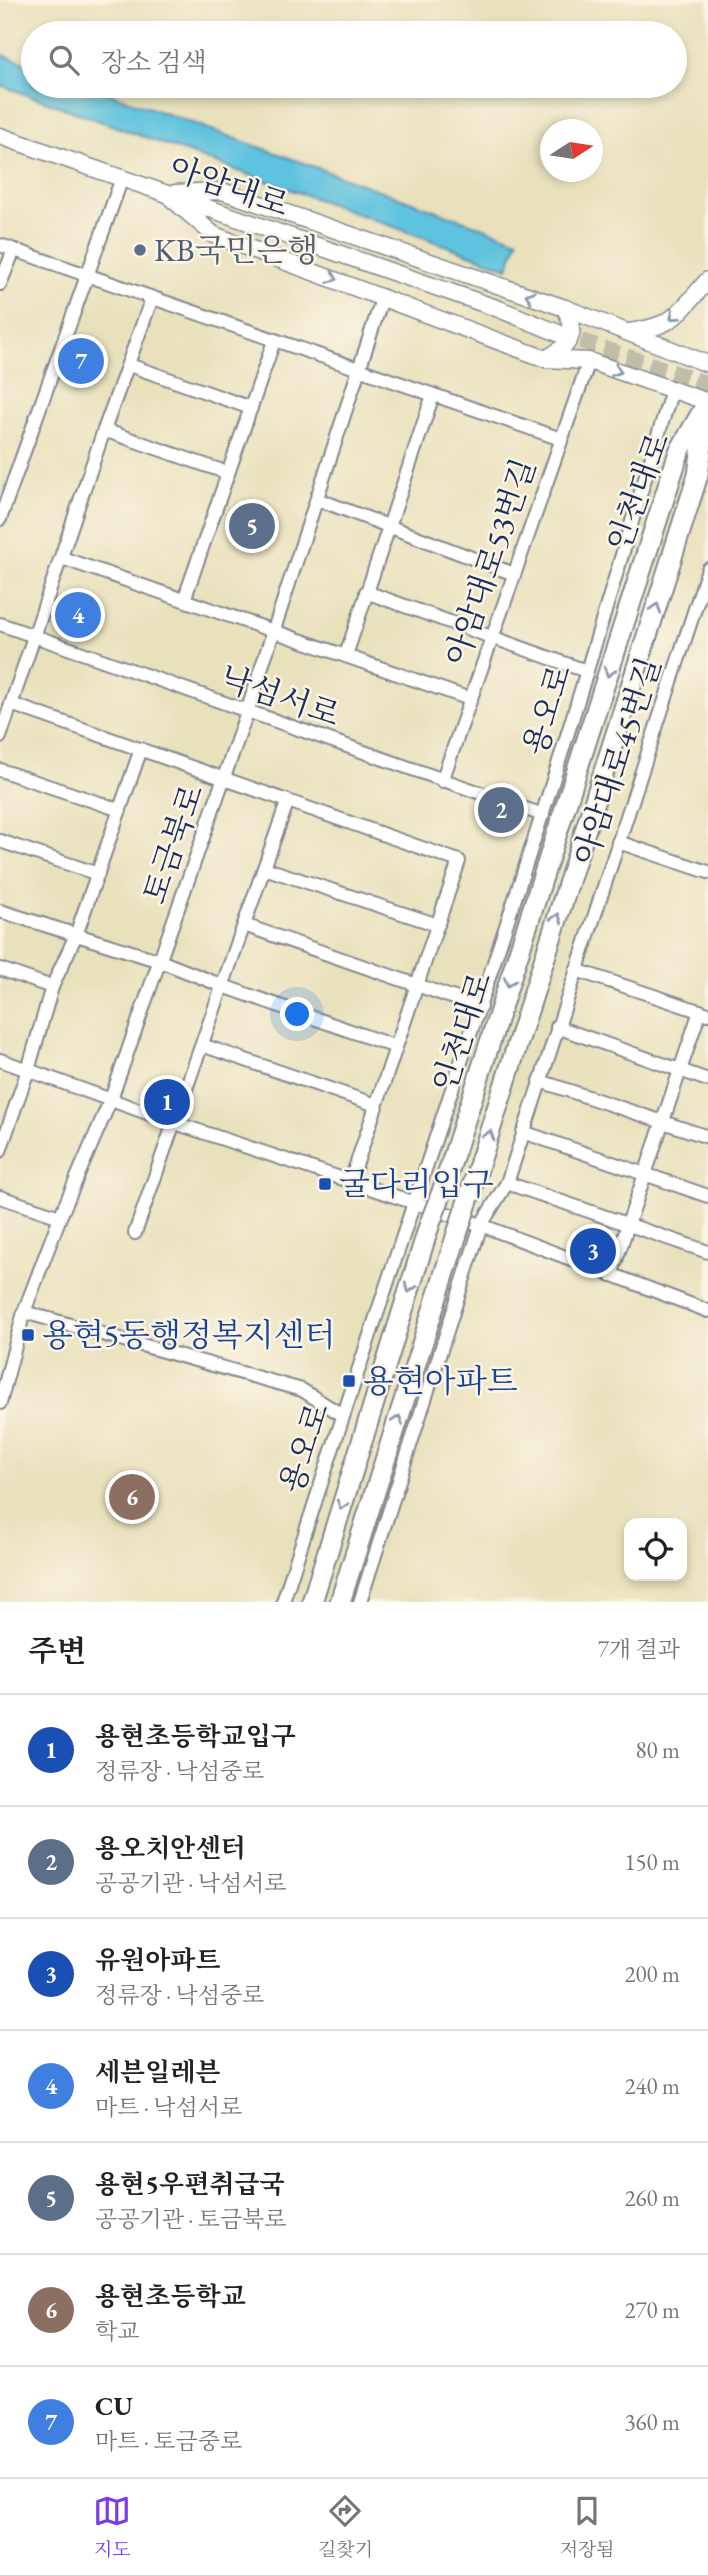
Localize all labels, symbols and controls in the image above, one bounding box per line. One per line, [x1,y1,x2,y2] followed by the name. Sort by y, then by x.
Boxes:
[21,21,687,98] search box
[45,41,83,79] icon: search
[101,45,207,79] text: 장소 검색
[540,119,603,182] north arrow
[164,146,294,226] street label: 아암대로
[154,229,318,271] place label: KB국민은행
[132,242,148,258] marker: KB국민은행
[327,270,339,284] one-way arrow
[524,290,536,304] one-way arrow
[669,308,682,320] one-way arrow
[58,335,104,387] pin: 7
[611,363,623,377] one-way arrow
[597,427,679,557] street label: 인천대로
[435,453,545,671] street label: 아암대로53번길
[229,500,275,552] pin: 5
[55,589,101,641] pin: 4
[648,602,662,615] one-way arrow
[564,652,670,870] street label: 아암대로45번길
[215,656,345,736] street label: 낙섬서로
[513,659,581,760] street label: 용오로
[602,665,617,677] one-way arrow
[133,779,213,909] street label: 토금북로
[478,784,524,836] pin: 2
[549,913,564,925] one-way arrow
[423,967,501,1097] street label: 인천대로
[503,976,518,988] one-way arrow
[280,997,314,1031] your location
[144,1076,190,1128] pin: 1
[480,1129,495,1141] one-way arrow
[339,1163,494,1205] place label: 굴다리입구
[317,1176,333,1192] marker: 굴다리입구
[570,1225,616,1277] pin: 3
[404,1282,418,1294] one-way arrow
[42,1314,336,1356] place label: 용현5동행정복지센터
[20,1327,36,1343] marker: 용현5동행정복지센터
[363,1360,518,1402] place label: 용현아파트
[341,1373,357,1389] marker: 용현아파트
[270,1397,338,1499] street label: 용오로
[389,1415,404,1427] one-way arrow
[109,1471,155,1523] pin: 6
[336,1499,350,1511] one-way arrow
[624,1518,687,1581] map controls
[624,1518,687,1581] button: locate
[28,1631,86,1670] text: 주변
[598,1634,680,1664] text: 7개 결과
[95,1719,296,1753] text: 용현초등학교입구
[45,1735,57,1765] text: 1
[635,1735,680,1765] text: 80 m
[95,1756,264,1786] text: 정류장 · 낙섬중로
[95,1831,246,1865] text: 용오치안센터
[45,1847,57,1877] text: 2
[624,1847,680,1877] text: 150 m
[95,1868,287,1898] text: 공공기관 · 낙섬서로
[95,1943,221,1977] text: 유원아파트
[45,1959,57,1989] text: 3
[624,1959,680,1989] text: 200 m
[95,1980,264,2010] text: 정류장 · 낙섬중로
[95,2055,221,2089] text: 세븐일레븐
[45,2071,57,2101] text: 4
[624,2071,680,2101] text: 240 m
[95,2092,242,2122] text: 마트 · 낙섬서로
[95,2167,285,2201] text: 용현5우편취급국
[45,2183,57,2213] text: 5
[624,2183,680,2213] text: 260 m
[95,2204,287,2234] text: 공공기관 · 토금북로
[95,2279,246,2313] text: 용현초등학교
[45,2295,57,2325] text: 6
[624,2295,680,2325] text: 270 m
[95,2316,139,2346] text: 학교
[95,2389,133,2423] text: CU
[45,2407,57,2437] text: 7
[624,2407,680,2437] text: 360 m
[95,2426,242,2456] text: 마트 · 토금중로
[93,2492,131,2562] tab: 지도
[318,2492,373,2562] tab: 길찾기
[560,2492,615,2562] tab: 저장됨

